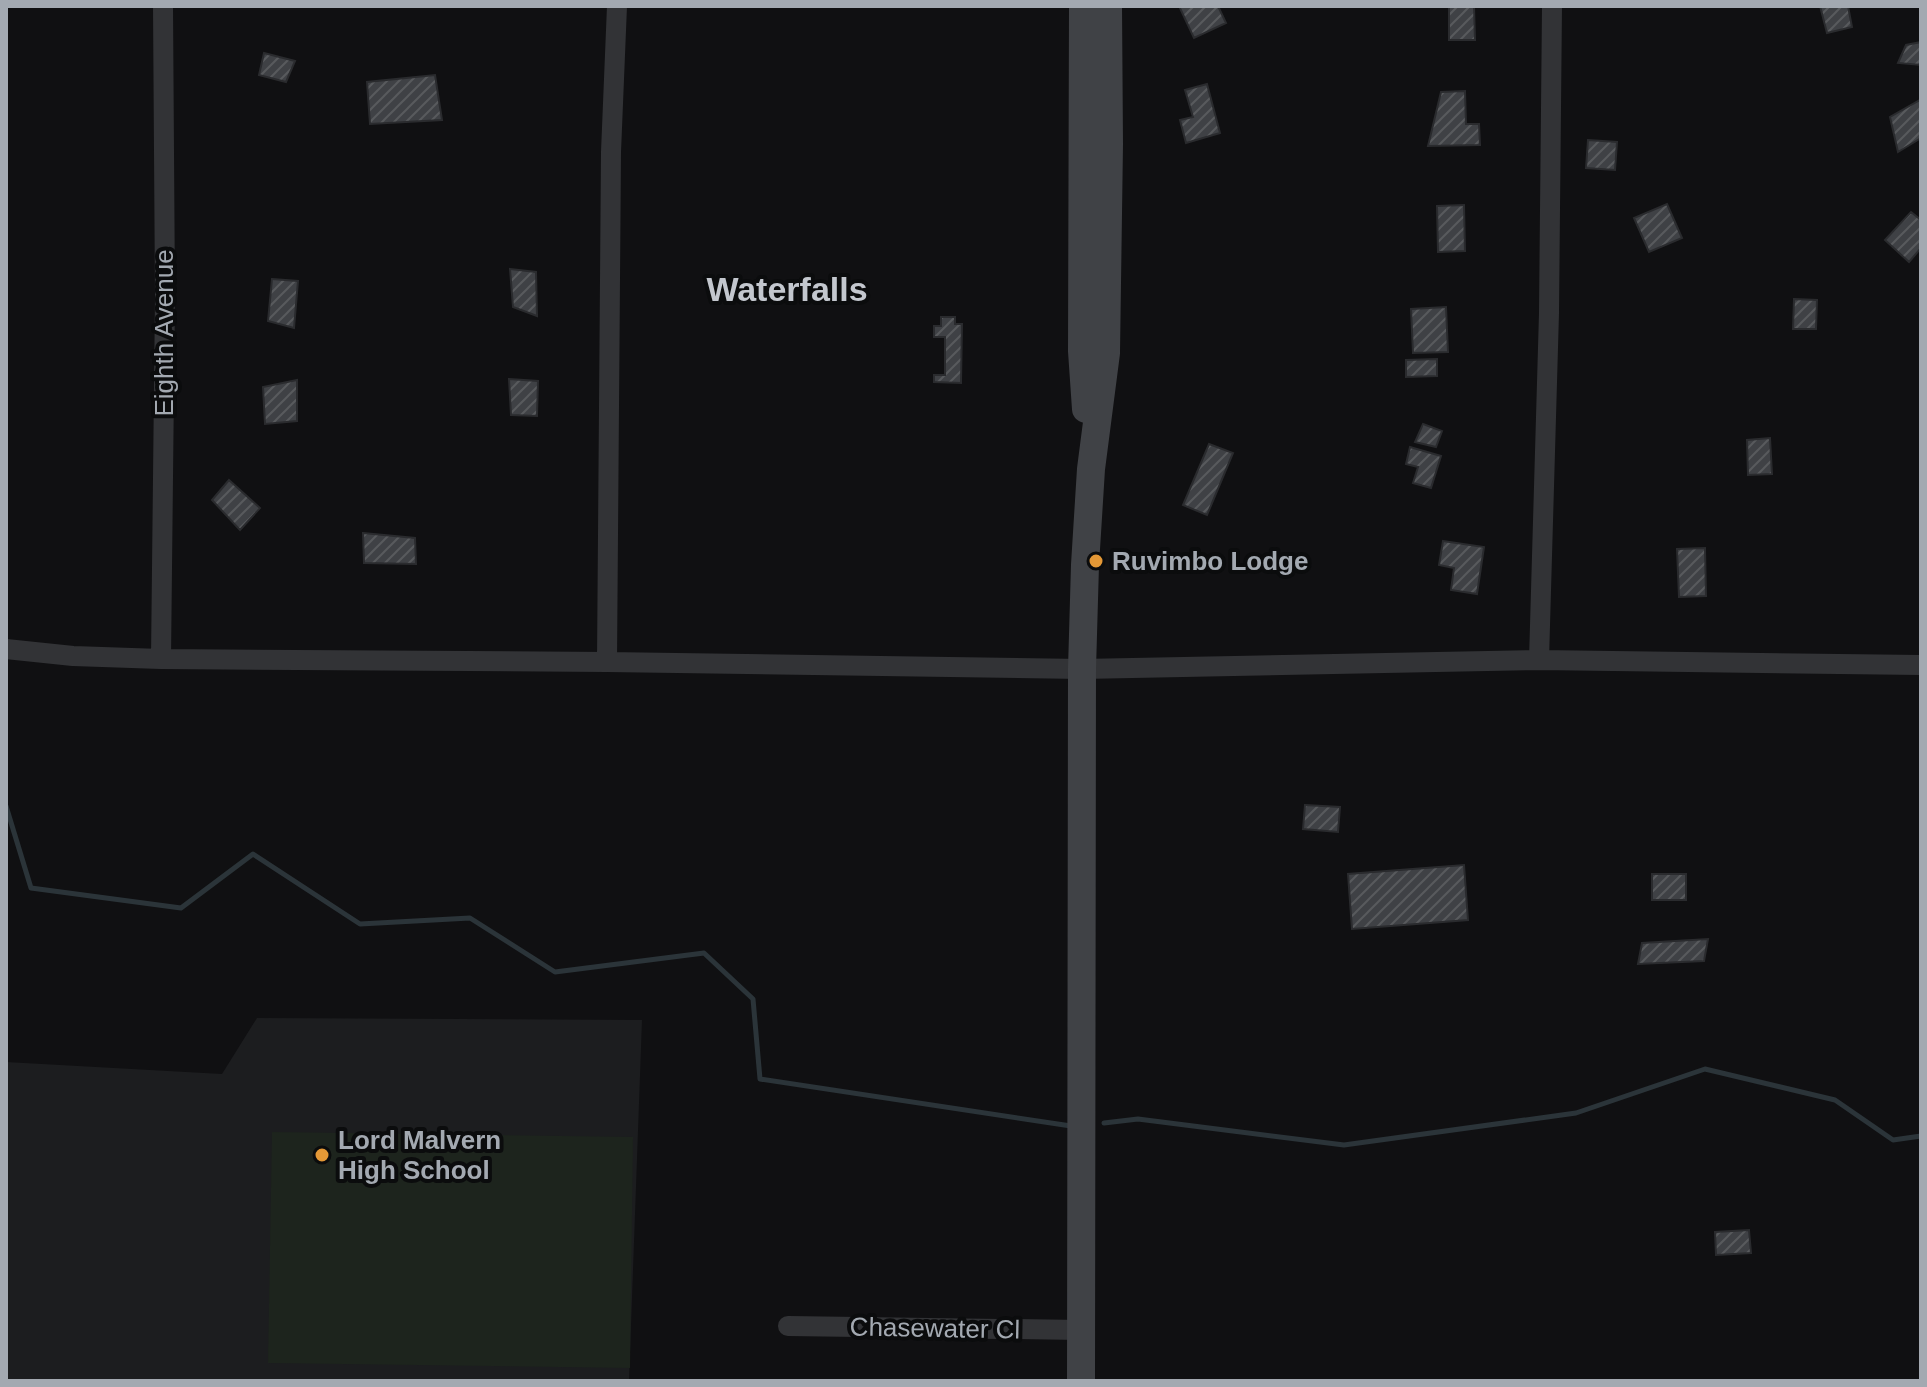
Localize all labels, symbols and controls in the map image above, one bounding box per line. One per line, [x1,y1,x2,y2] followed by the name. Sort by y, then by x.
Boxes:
[149,249,179,417] street label: Eighth Avenue
[706,270,868,308] district label: Waterfalls
[1112,546,1308,576] place label: Ruvimbo Lodge
[1087,552,1105,570] marker: Ruvimbo Lodge
[338,1125,501,1185] place label: Lord Malvern High School
[313,1146,331,1164] marker: Lord Malvern High School
[849,1312,1021,1344] street label: Chasewater Cl

